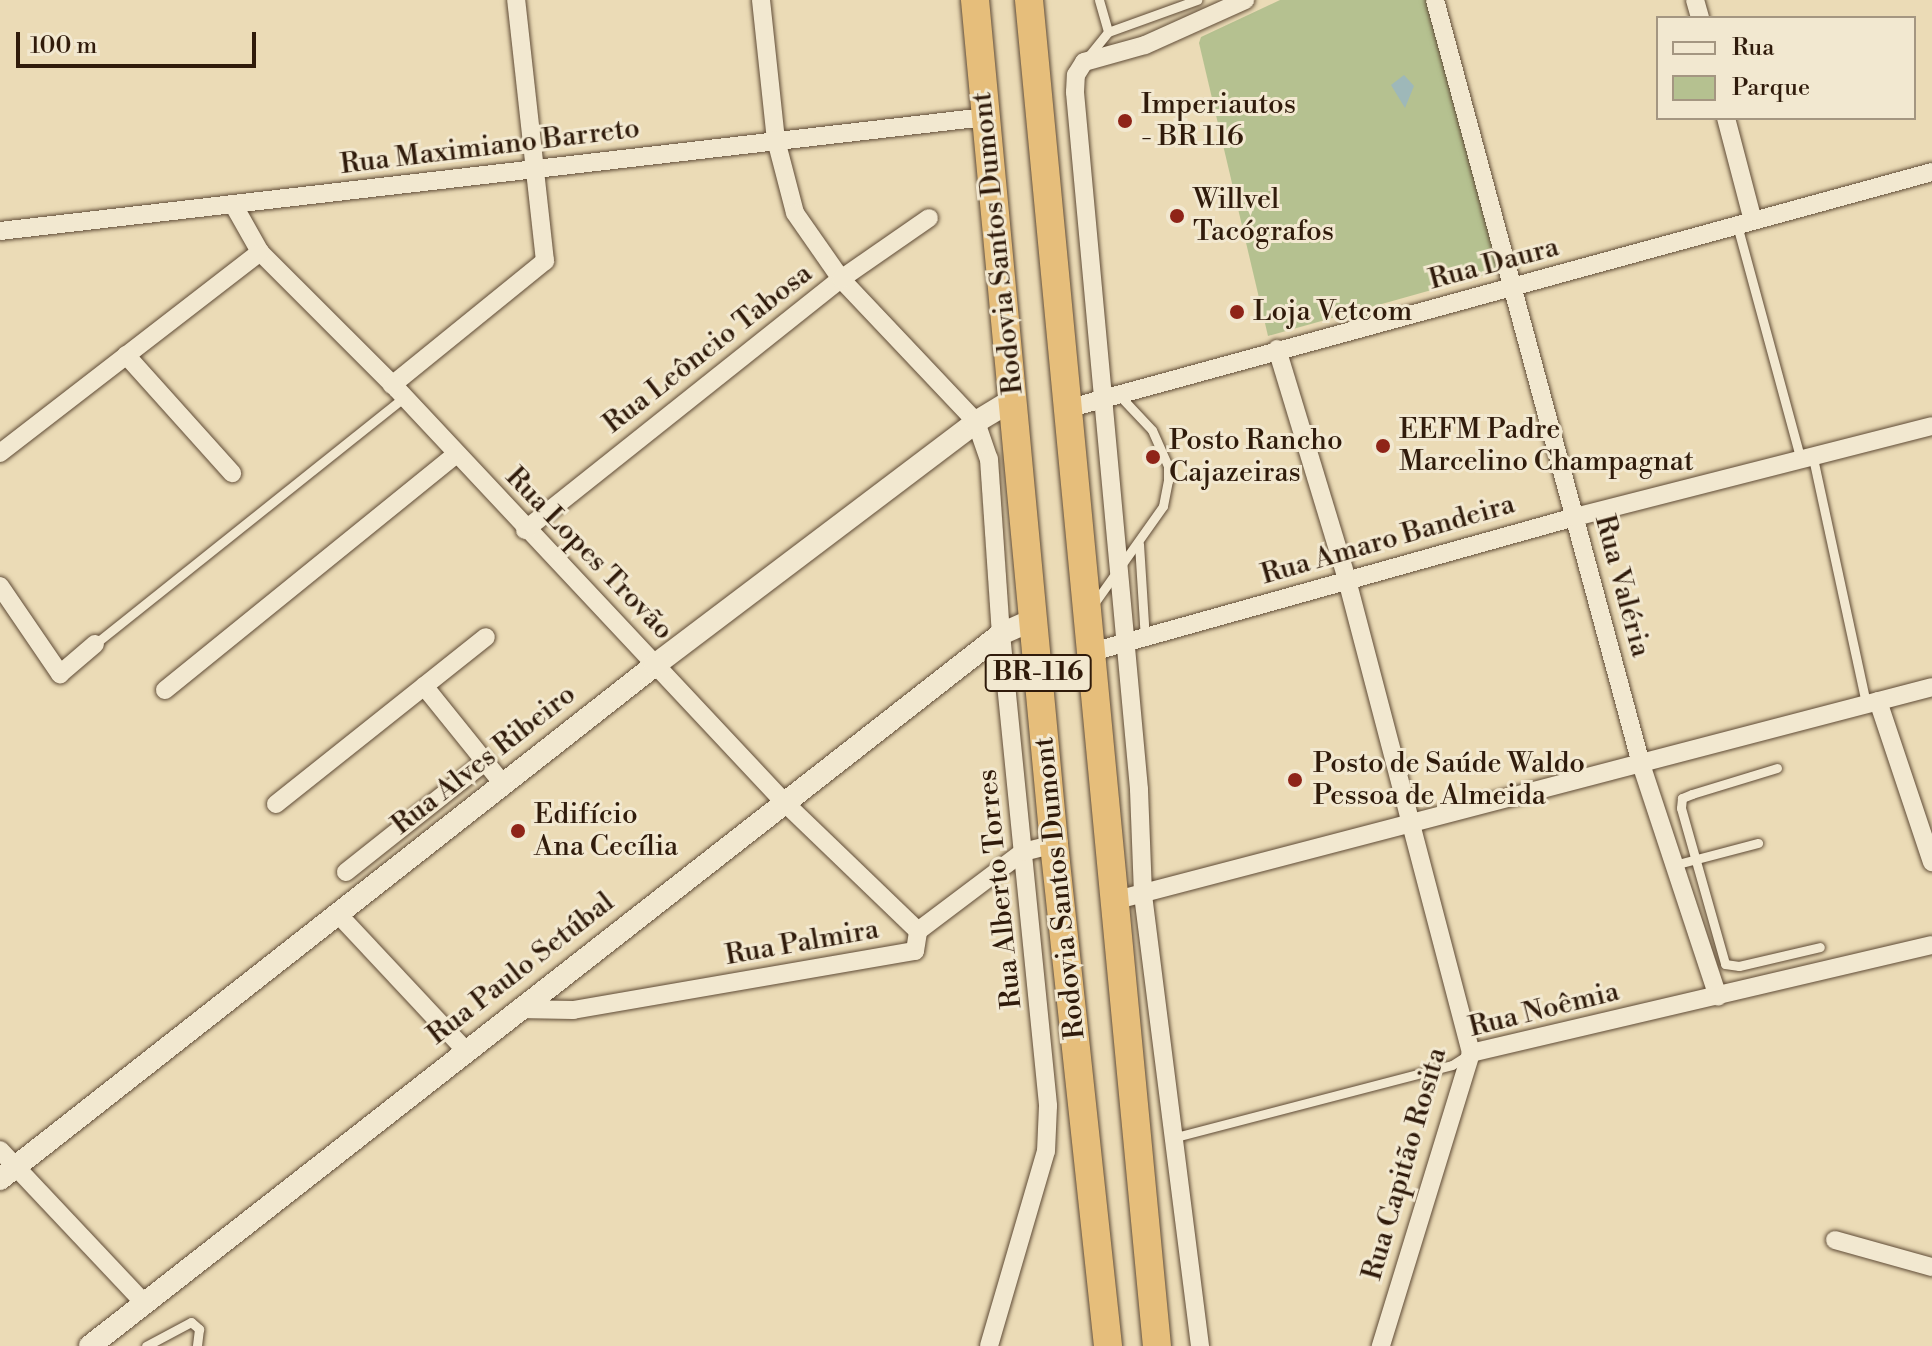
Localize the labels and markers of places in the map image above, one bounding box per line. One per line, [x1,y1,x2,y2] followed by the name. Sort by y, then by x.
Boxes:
[1141,88,1296,154] place label: Imperiautos - BR 116
[1116,112,1134,130] marker: Imperiautos - BR 116
[1193,183,1334,249] place label: Willvel Tacógrafos
[1168,207,1186,225] marker: Willvel Tacógrafos
[1253,295,1412,329] place label: Loja Vetcom
[1228,303,1246,321] marker: Loja Vetcom
[1399,413,1694,479] place label: EEFM Padre Marcelino Champagnat
[1169,424,1343,490] place label: Posto Rancho Cajazeiras
[1374,437,1392,455] marker: EEFM Padre Marcelino Champagnat
[1144,448,1162,466] marker: Posto Rancho Cajazeiras
[1313,747,1585,813] place label: Posto de Saúde Waldo Pessoa de Almeida
[1284,769,1306,791] marker: Posto de Saúde Waldo Pessoa de Almeida
[534,798,678,864] place label: Edifício Ana Cecília
[509,822,527,840] marker: Edifício Ana Cecília

